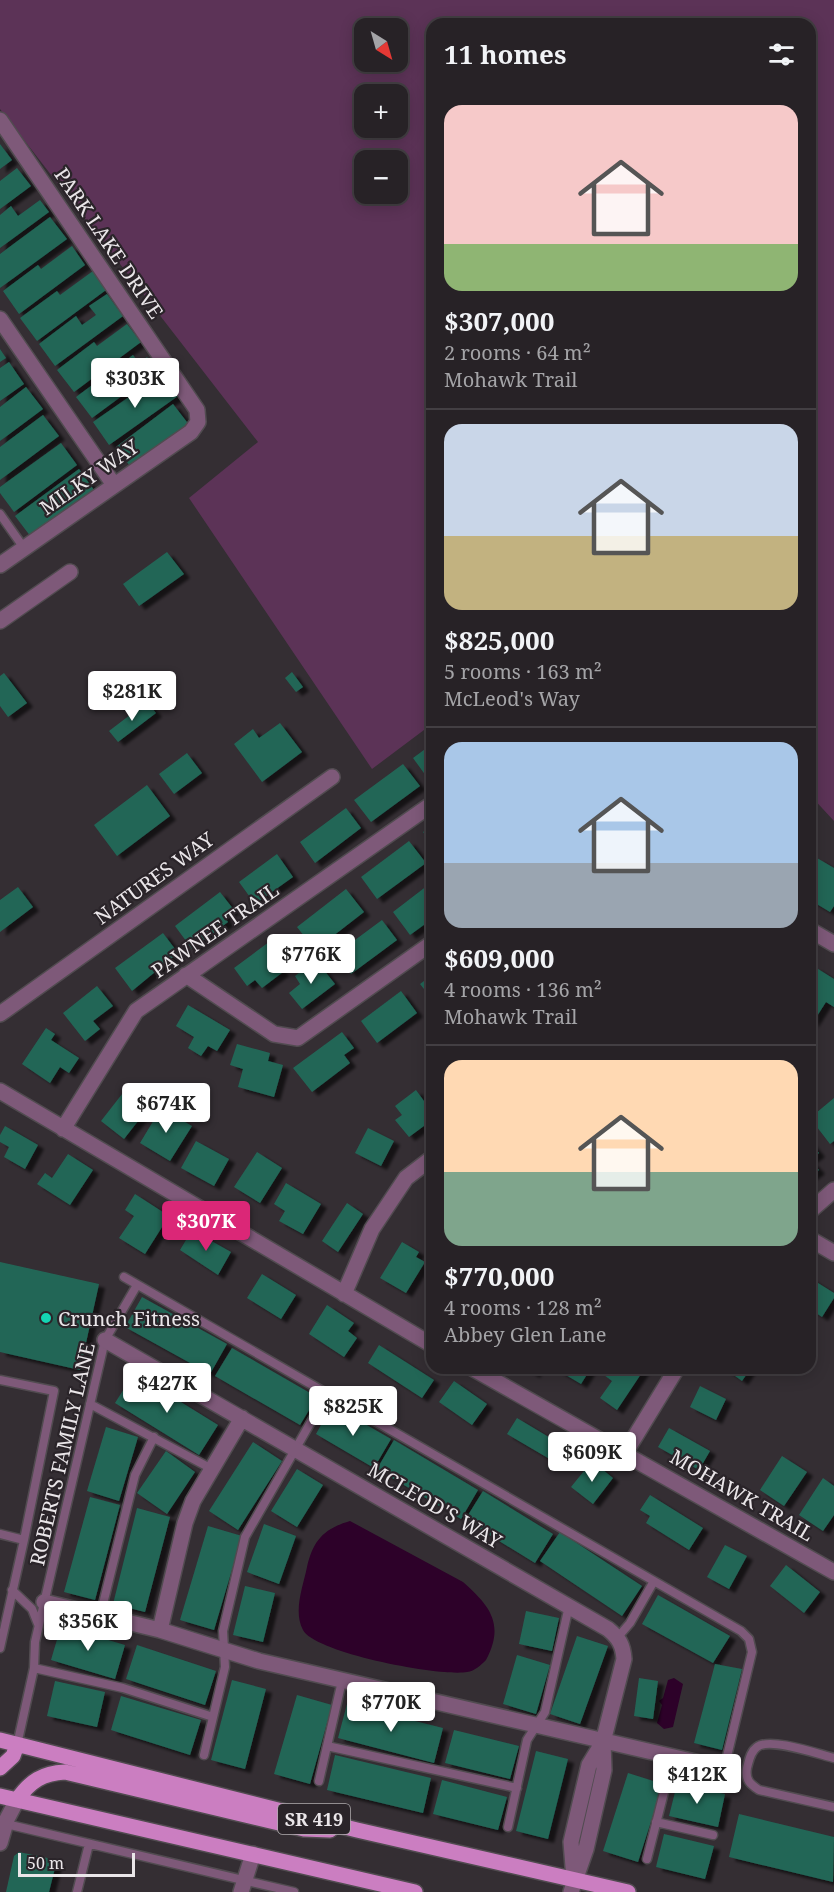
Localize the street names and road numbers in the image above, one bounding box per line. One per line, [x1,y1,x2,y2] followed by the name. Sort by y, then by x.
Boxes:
[48,162,170,324] street label: PARK LAKE DRIVE
[34,433,144,521] street label: MILKY WAY
[89,825,219,930] street label: NATURES WAY
[146,876,284,984] street label: PAWNEE TRAIL
[23,1340,101,1568] street label: ROBERTS FAMILY LANE
[665,1443,819,1547] street label: MOHAWK TRAIL
[363,1456,507,1555] street label: MCLEOD'S WAY
[278,1804,350,1834] road number: SR 419

